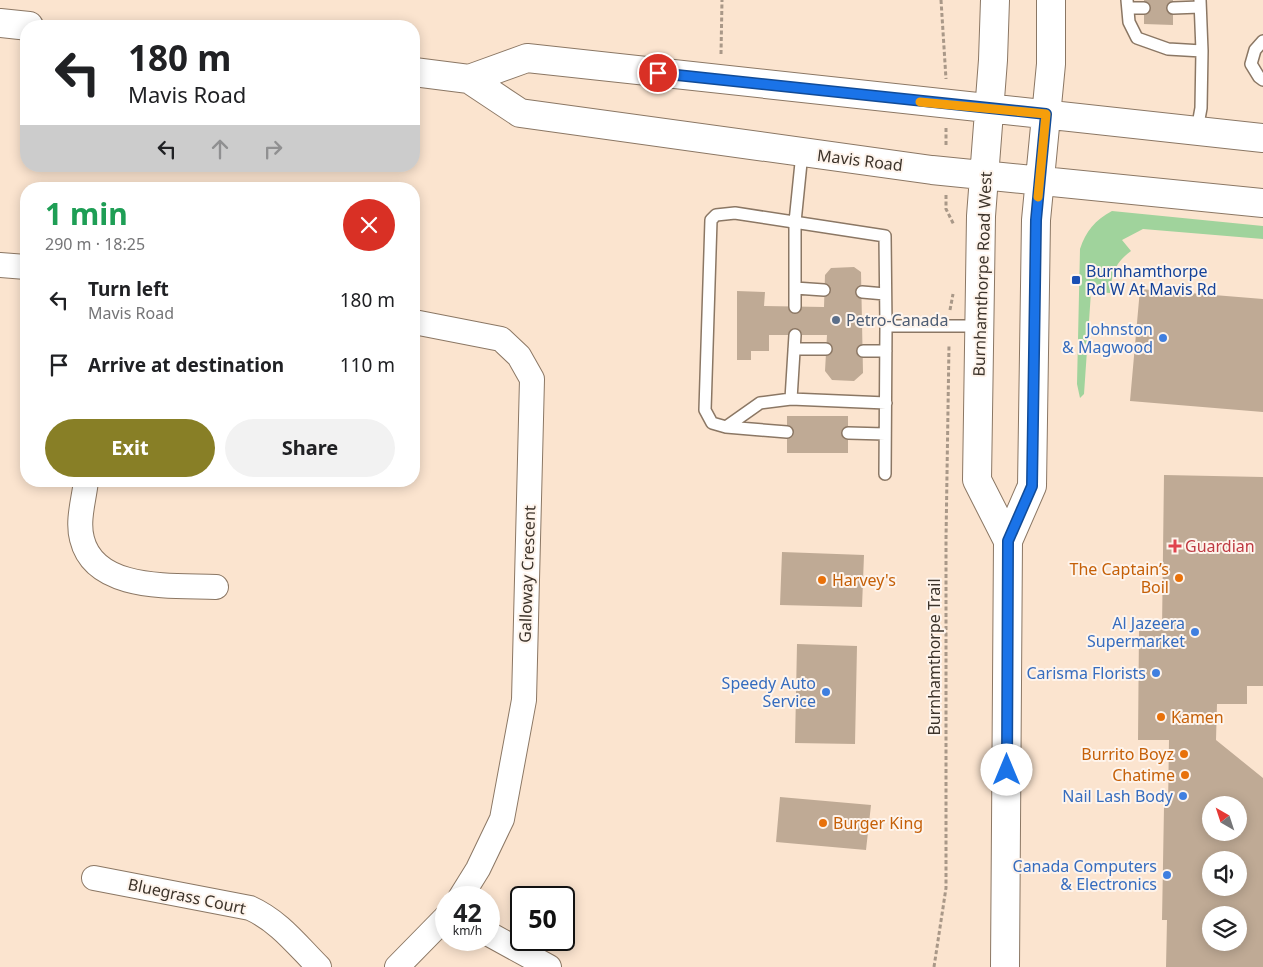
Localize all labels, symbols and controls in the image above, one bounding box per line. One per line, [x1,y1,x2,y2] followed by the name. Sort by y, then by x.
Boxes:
[128,34,231,81] text: 180 m
[45,40,110,105] icon: left
[637,52,679,94] pin
[644,59,672,87] icon: arrive
[128,79,246,109] text: Mavis Road
[153,135,181,163] icon: left
[206,135,234,163] icon: ahead
[259,135,287,163] icon: right
[816,144,904,176] street label: Mavis Road
[967,171,997,377] street label: Burnhamthorpe Road West
[45,193,128,234] text: 1 min
[343,199,395,251] button: close
[45,233,145,255] text: 290 m · 18:25
[1086,260,1217,300] place label: Burnhamthorpe Rd W At Mavis Rd
[1070,274,1082,286] marker: Burnhamthorpe Rd W At Mavis Rd
[88,276,169,302] text: Turn left
[45,286,73,314] icon: left
[340,287,395,313] text: 180 m
[88,302,174,324] text: Mavis Road
[846,309,948,331] place label: Petro-Canada
[830,314,842,326] marker: Petro-Canada
[1062,318,1153,358] place label: Johnston & Magwood
[1157,332,1169,344] marker: Johnston & Magwood
[45,351,73,379] icon: arrive
[88,352,284,378] text: Arrive at destination
[340,352,395,378] text: 110 m
[45,419,215,477] button: Exit
[225,419,395,477] button: Share
[514,505,540,643] street label: Galloway Crescent
[1185,535,1255,557] place label: Guardian
[1169,540,1181,552] marker: Guardian
[1070,558,1169,598] place label: The Captain’s Boil
[832,569,896,591] place label: Harvey's
[1173,572,1185,584] marker: The Captain’s Boil
[816,574,828,586] marker: Harvey's
[923,578,945,736] street label: Burnhamthorpe Trail
[1087,612,1185,652] place label: Al Jazeera Supermarket
[1189,626,1201,638] marker: Al Jazeera Supermarket
[1026,662,1146,684] place label: Carisma Florists
[1150,667,1162,679] marker: Carisma Florists
[722,672,816,712] place label: Speedy Auto Service
[820,686,832,698] marker: Speedy Auto Service
[1171,706,1224,728] place label: Kamen
[1155,711,1167,723] marker: Kamen
[980,743,1032,795] position arrow
[1081,743,1174,765] place label: Burrito Boyz
[1178,748,1190,760] marker: Burrito Boyz
[1112,764,1175,786] place label: Chatime
[1179,769,1191,781] marker: Chatime
[1062,785,1174,807] place label: Nail Lash Body
[1177,790,1189,802] marker: Nail Lash Body
[1202,796,1248,841] north arrow
[1202,796,1247,951] map controls
[833,812,923,834] place label: Burger King
[817,817,829,829] marker: Burger King
[1202,851,1247,896] button: sound
[1013,855,1157,895] place label: Canada Computers & Electronics
[1161,869,1173,881] marker: Canada Computers & Electronics
[126,873,248,919] street label: Bluegrass Court
[510,886,575,951] speed limit sign: 50
[453,895,482,929] text: 42
[1202,906,1247,951] button: layers
[453,922,482,939] text: km/h

